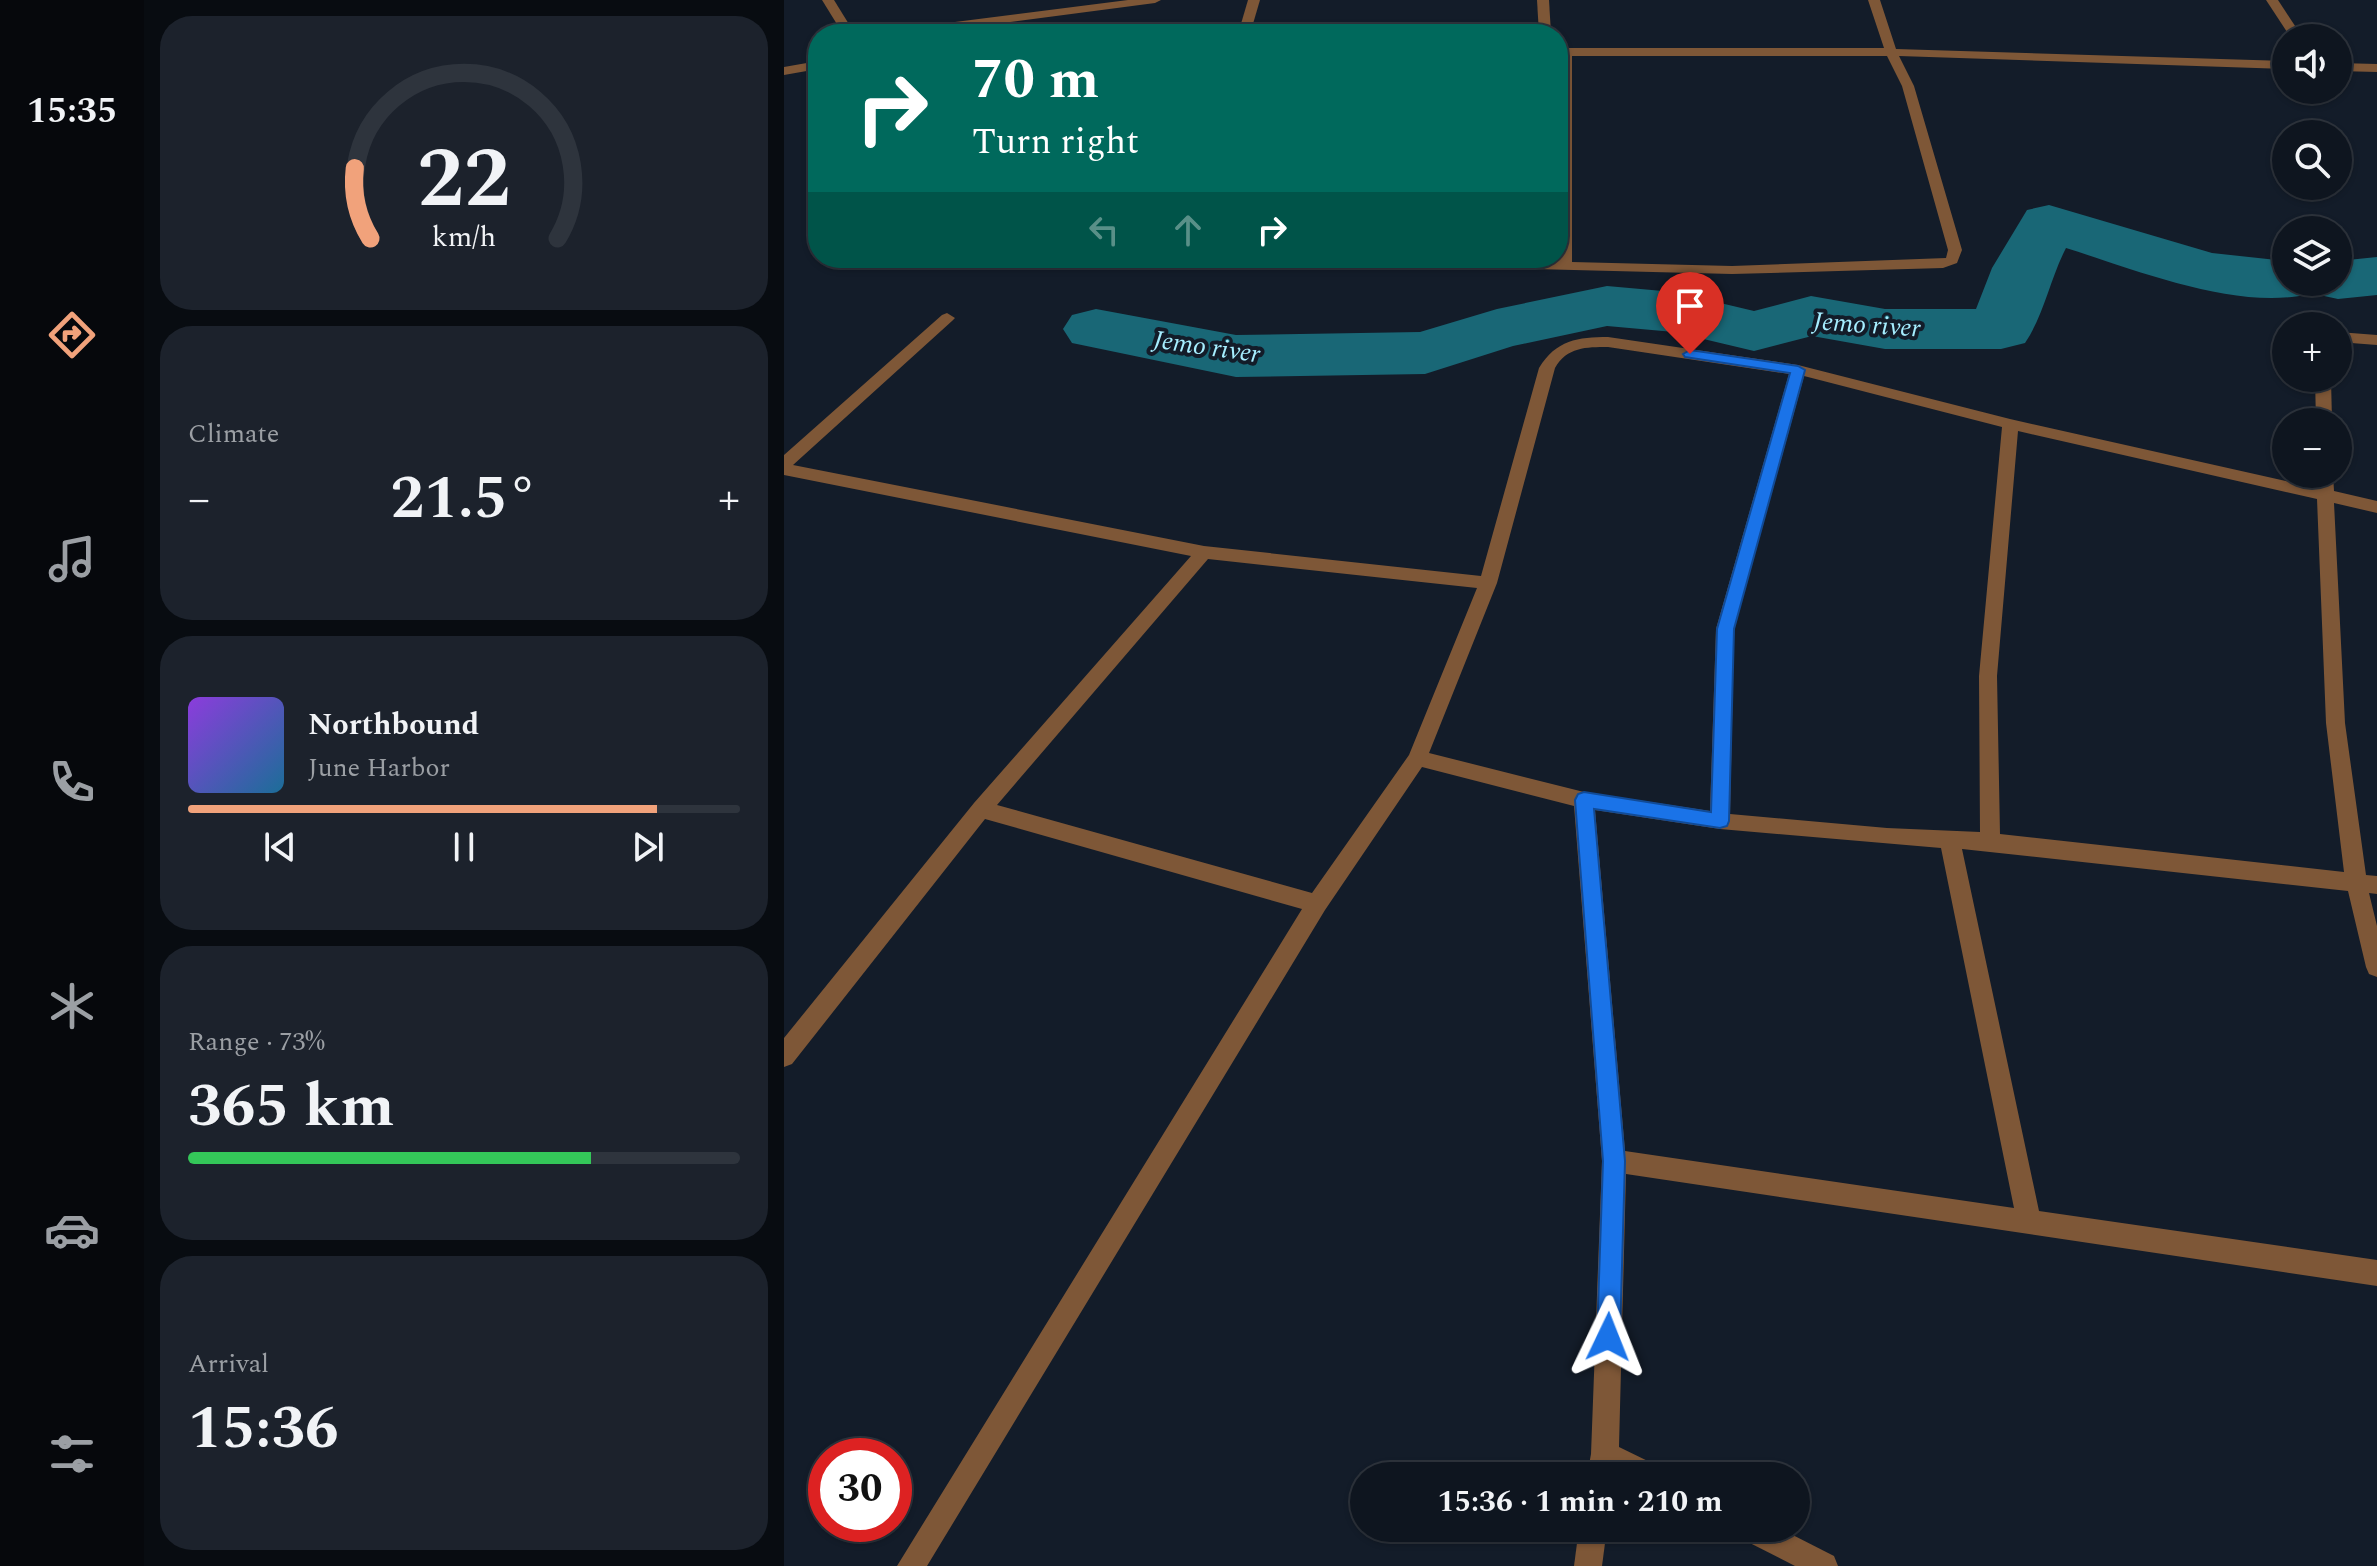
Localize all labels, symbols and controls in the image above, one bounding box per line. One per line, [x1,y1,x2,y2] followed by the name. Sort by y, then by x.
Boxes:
[2272,24,2352,488] map controls
[2272,24,2352,104] button: sound
[972,38,1099,123] text: 70 m
[840,56,944,160] icon: right
[27,84,117,139] text: 15:35
[972,115,1139,170] text: Turn right
[417,117,511,244] text: 22
[2272,120,2352,200] button: search
[1082,208,1126,252] icon: left
[1166,208,1210,252] icon: ahead
[1250,208,1294,252] icon: right
[432,216,496,259] text: km/h
[2272,216,2352,296] button: layers
[1656,272,1724,354] pin
[1668,284,1712,328] icon: arrive
[1810,301,1923,349] water label: Jemo river
[44,307,100,363] icon: directions
[2272,312,2352,392] button: +
[1149,319,1264,374] water label: Jemo river
[2272,408,2352,488] button: −
[188,414,279,454] text: Climate
[390,453,538,545] text: 21.5°
[188,466,210,533] text: −
[718,466,740,533] text: +
[44,531,100,587] icon: music
[308,702,479,748] text: Northbound
[308,748,450,788] text: June Harbor
[44,754,100,810] icon: phone
[258,825,302,869] icon: previous
[442,825,486,869] icon: pause
[626,825,670,869] icon: next
[44,978,100,1034] icon: climate
[188,1022,325,1062] text: Range · 73%
[188,1061,394,1153] text: 365 km
[44,1202,100,1258] icon: car
[1566,1295,1650,1379] position arrow
[188,1344,269,1384] text: Arrival
[188,1383,339,1475] text: 15:36
[44,1426,100,1482] icon: filters
[808,1438,912,1542] speed limit sign: 30
[1437,1479,1723,1525] text: 15:36 · 1 min · 210 m

